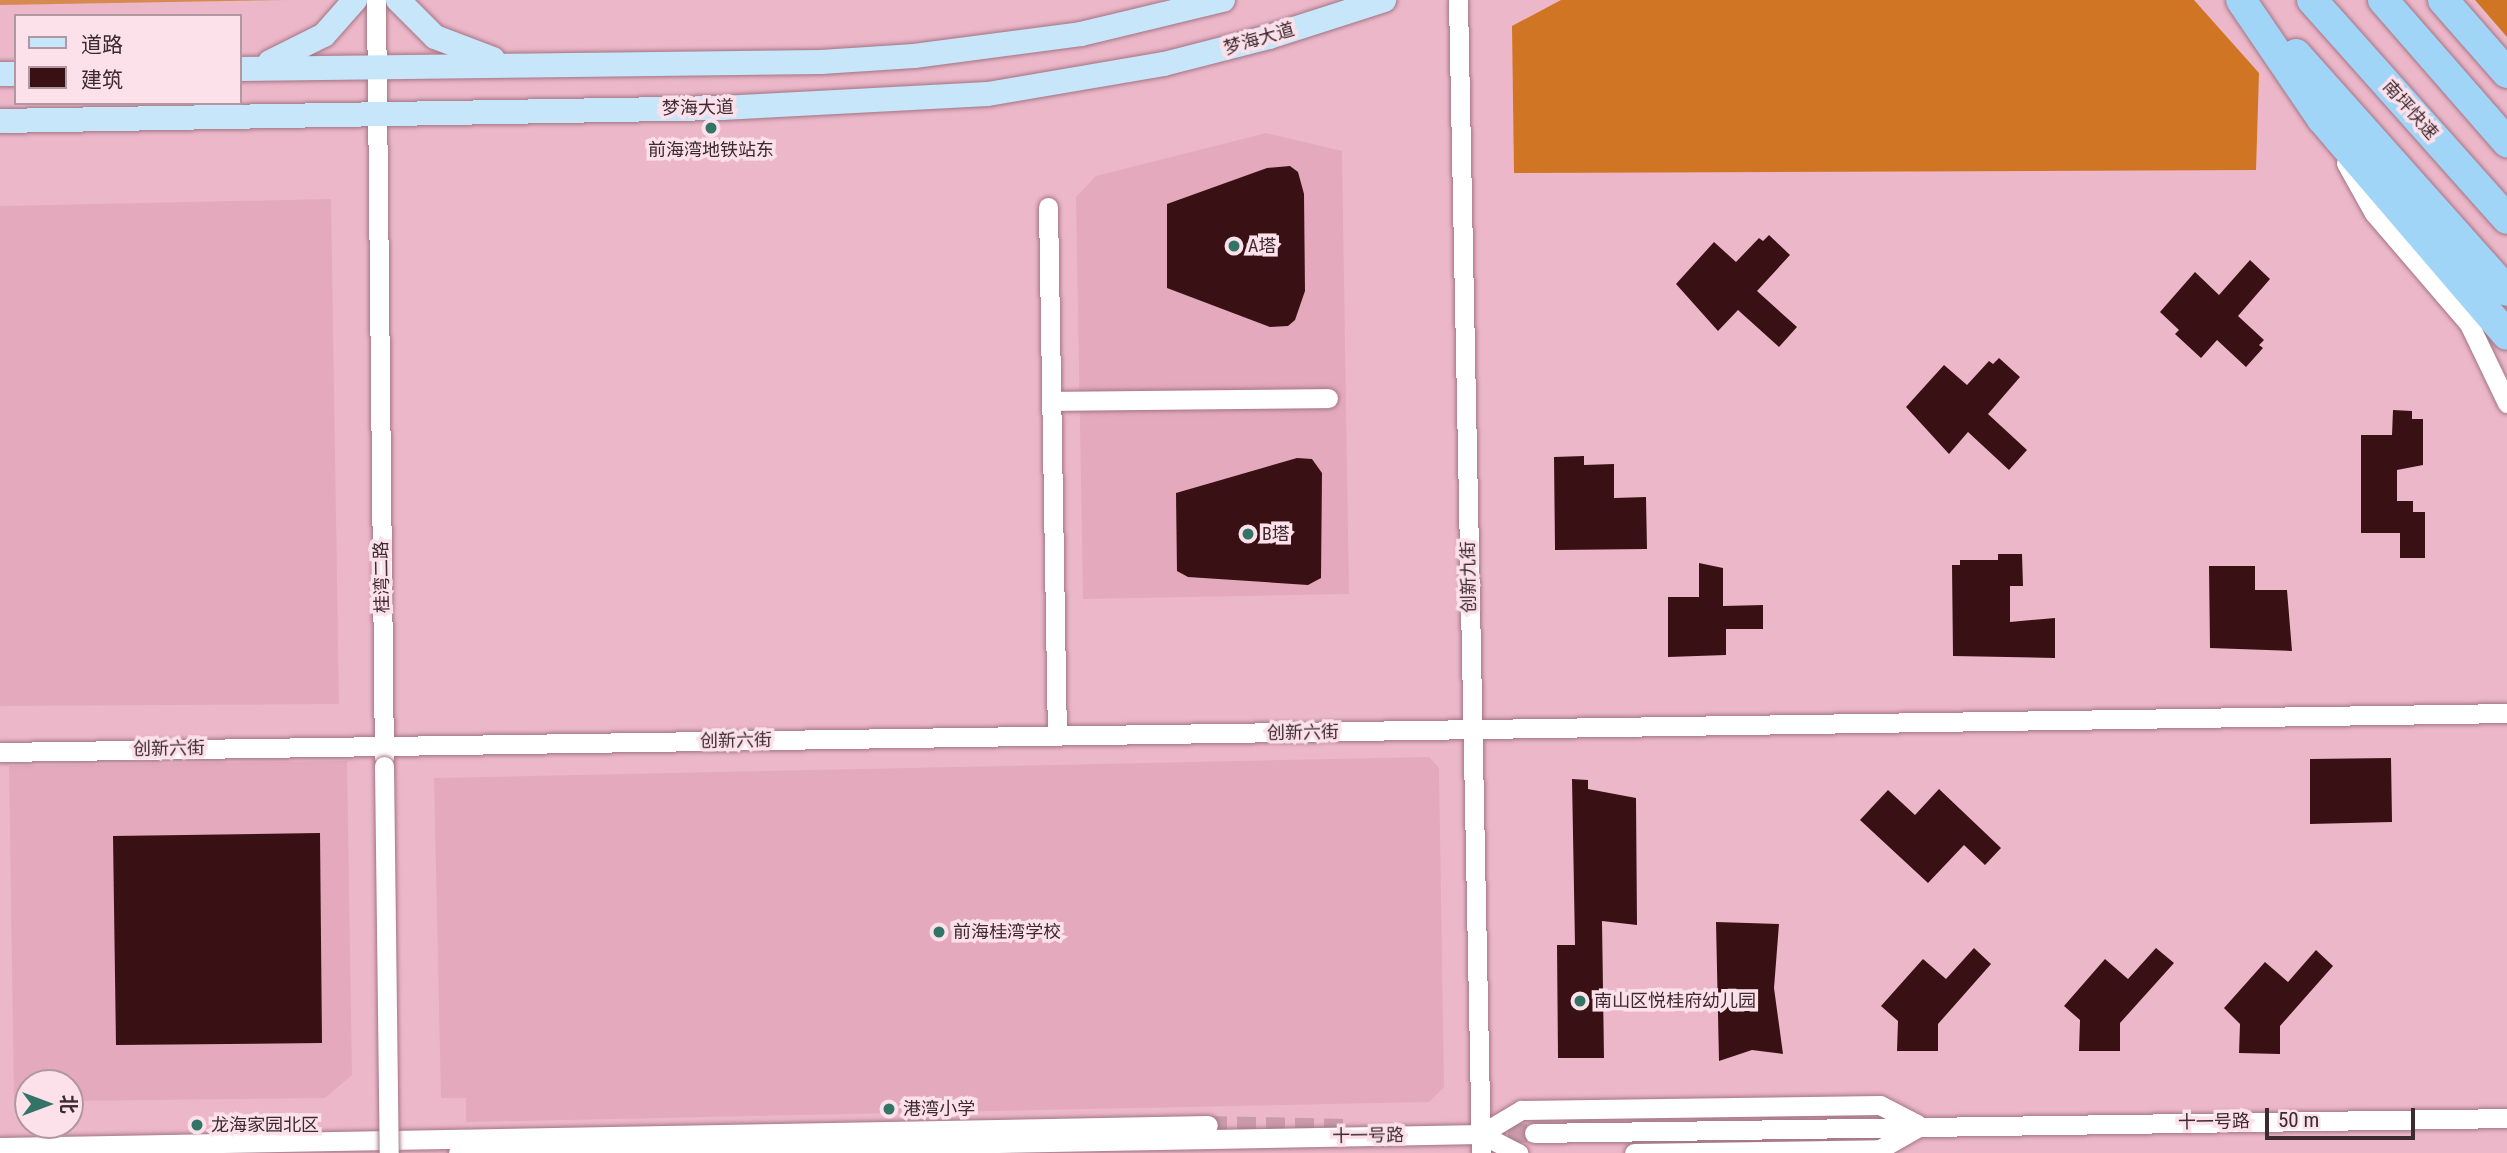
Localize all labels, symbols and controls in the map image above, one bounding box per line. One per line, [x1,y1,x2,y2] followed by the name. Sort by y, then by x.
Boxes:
[14,14,242,105] legend
[1221,19,1297,59] street label: 梦海大道
[81,33,123,57] text: 道路
[81,68,123,92] text: 建筑
[2378,76,2442,144] street label: 南坪快速
[662,97,734,119] street label: 梦海大道
[703,120,719,136] marker: 前海湾地铁站东
[648,139,774,161] place label: 前海湾地铁站东
[1248,235,1276,257] place label: A塔
[1226,238,1242,254] marker: A塔
[1262,523,1290,545] place label: B塔
[1240,526,1256,542] marker: B塔
[371,541,393,613] street label: 桂湾二路
[1458,541,1480,613] street label: 创新九街
[1267,722,1339,744] street label: 创新六街
[700,730,772,752] street label: 创新六街
[133,738,205,760] street label: 创新六街
[953,921,1061,943] place label: 前海桂湾学校
[931,924,947,940] marker: 前海桂湾学校
[1594,990,1756,1012] place label: 南山区悦桂府幼儿园
[1572,993,1588,1009] marker: 南山区悦桂府幼儿园
[14,1069,84,1139] north arrow
[57,1094,80,1114] text: 北
[2269,1094,2420,1138] scale bar
[903,1098,975,1120] place label: 港湾小学
[881,1101,897,1117] marker: 港湾小学
[2278,1108,2319,1132] text: 50 m
[2178,1111,2250,1133] street label: 十一号路
[211,1114,319,1136] place label: 龙海家园北区
[189,1117,205,1133] marker: 龙海家园北区
[1332,1125,1404,1147] street label: 十一号路

